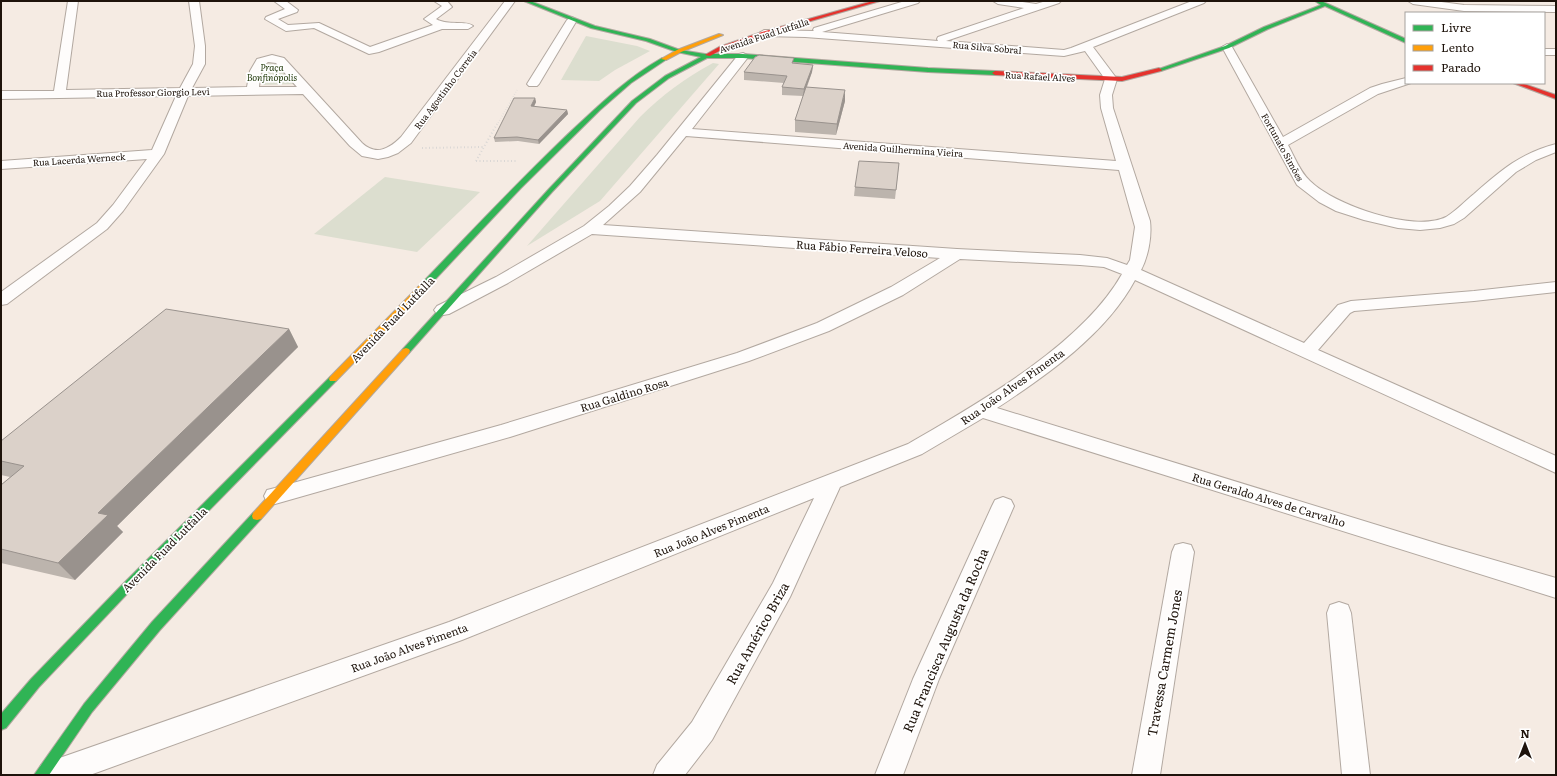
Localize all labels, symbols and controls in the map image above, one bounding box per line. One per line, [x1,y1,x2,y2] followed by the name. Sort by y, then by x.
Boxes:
[1405,12,1545,84] legend
[717,14,811,56] street label: Avenida Fuad Lutfalla
[1441,18,1471,36] text: Livre
[952,37,1022,57] street label: Rua Silva Sobral
[1441,38,1474,56] text: Lento
[410,46,480,132] street label: Rua Agostinho Correia
[1441,58,1481,76] text: Parado
[247,60,297,84] park label: Praça Bonfinópolis
[1005,67,1075,85] street label: Rua Rafael Alves
[96,84,210,100] street label: Rua Professor Giorgio Levi
[1258,110,1308,184] street label: Fortunato Simões
[842,138,964,160] street label: Avenida Guilhermina Vieira
[32,149,126,169] street label: Rua Lacerda Werneck
[795,235,929,261] street label: Rua Fábio Ferreira Veloso
[347,272,438,366] street label: Avenida Fuad Lutfalla
[957,344,1067,428] street label: Rua João Alves Pimenta
[578,373,670,415] street label: Rua Galdino Rosa
[1190,468,1348,530] street label: Rua Geraldo Alves de Carvalho
[651,499,771,561] street label: Rua João Alves Pimenta
[118,503,210,595] street label: Avenida Fuad Lutfalla
[898,545,992,735] street label: Rua Francisca Augusta da Rocha
[721,578,793,688] street label: Rua Américo Briza
[1142,588,1186,738] street label: Travessa Carmem Jones
[348,618,470,676] street label: Rua João Alves Pimenta
[1505,724,1545,764] north arrow
[1520,725,1530,741] text: N

